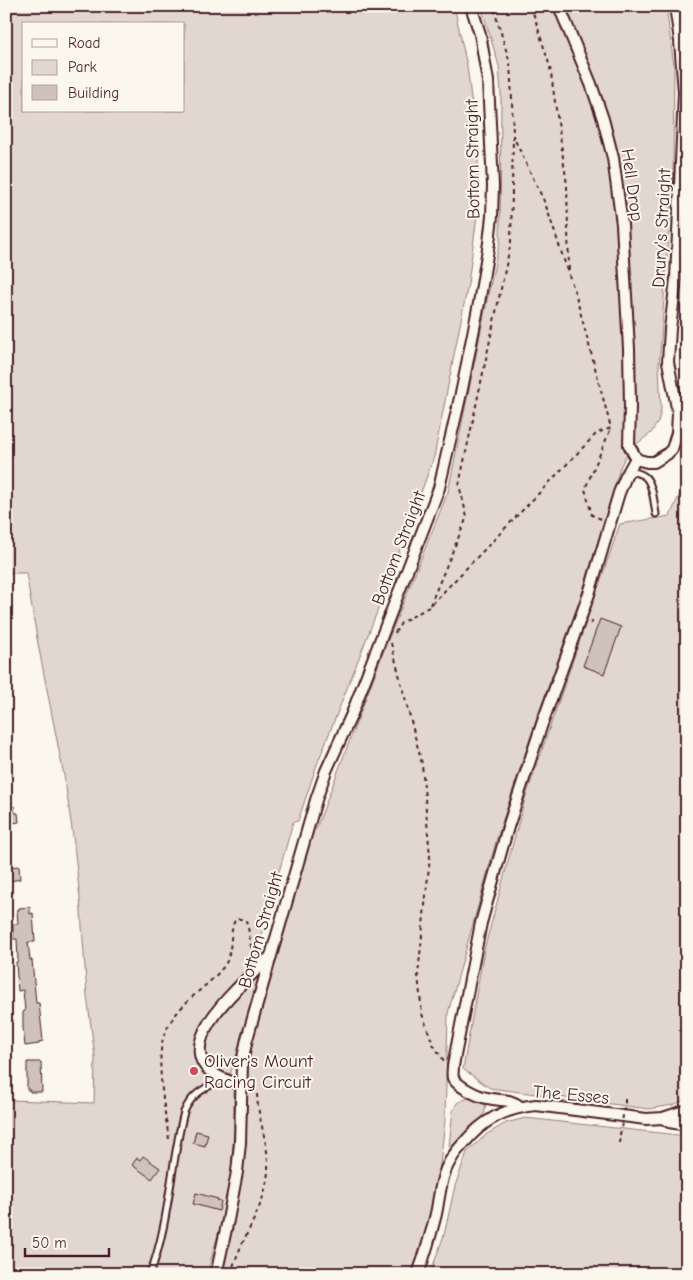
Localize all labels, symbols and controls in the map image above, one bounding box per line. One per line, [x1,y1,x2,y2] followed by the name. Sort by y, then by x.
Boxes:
[22,22,185,112] legend
[68,34,100,52] text: Road
[68,58,97,76] text: Park
[68,84,119,102] text: Building
[461,98,485,219] street label: Bottom Straight
[617,147,647,223] street label: Hell Drop
[648,167,676,288] street label: Drury's Straight
[368,487,431,608] street label: Bottom Straight
[234,868,288,991] street label: Bottom Straight
[204,1051,314,1093] place label: Oliver's Mount Racing Circuit
[188,1065,200,1077] marker: Oliver's Mount Racing Circuit
[532,1081,610,1109] street label: The Esses
[25,1225,109,1257] scale bar
[32,1234,67,1252] text: 50 m

